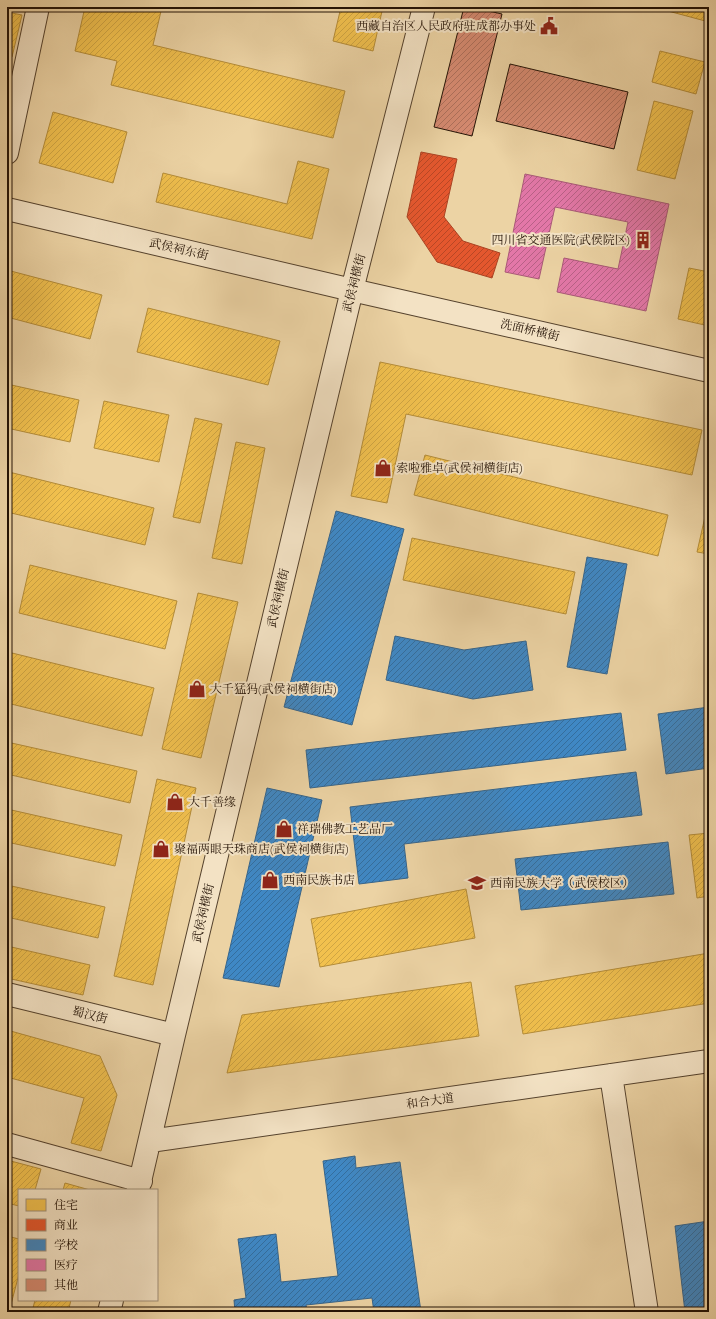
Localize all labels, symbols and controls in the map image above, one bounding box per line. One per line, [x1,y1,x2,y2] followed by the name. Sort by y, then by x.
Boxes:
[539,16,559,36] public building icon: 西藏自治区人民政府驻成都办事处
[356,19,536,34] place label: 西藏自治区人民政府驻成都办事处
[633,230,653,250] building icon: 四川省交通医院(武侯院区)
[491,233,630,248] place label: 四川省交通医院(武侯院区)
[148,235,211,264] street label: 武侯祠东街
[340,251,369,314] street label: 武侯祠横街
[499,316,562,345] street label: 洗面桥横街
[373,458,393,478] shop icon: 索啦雅卓(武侯祠横街店)
[396,461,523,476] place label: 索啦雅卓(武侯祠横街店)
[264,566,293,629] street label: 武侯祠横街
[187,679,207,699] shop icon: 大千猛犸(武侯祠横街店)
[210,682,337,697] place label: 大千猛犸(武侯祠横街店)
[165,792,185,812] shop icon: 大千善缘
[188,795,236,810] place label: 大千善缘
[274,819,294,839] shop icon: 祥瑞佛教工艺品厂
[297,822,393,837] place label: 祥瑞佛教工艺品厂
[151,839,171,859] shop icon: 聚福两眼天珠商店(武侯祠横街店)
[174,842,349,857] place label: 聚福两眼天珠商店(武侯祠横街店)
[260,870,280,890] shop icon: 西南民族书店
[283,873,355,888] place label: 西南民族书店
[467,873,487,893] school or university icon: 西南民族大学（武侯校区）
[490,876,634,891] place label: 西南民族大学（武侯校区）
[189,881,218,944] street label: 武侯祠横街
[71,1004,110,1027] street label: 蜀汉街
[405,1091,455,1112] street label: 和合大道
[18,1189,158,1301] legend
[54,1198,78,1213] text: 住宅
[54,1218,78,1233] text: 商业
[54,1238,78,1253] text: 学校
[54,1258,78,1273] text: 医疗
[54,1278,78,1293] text: 其他

